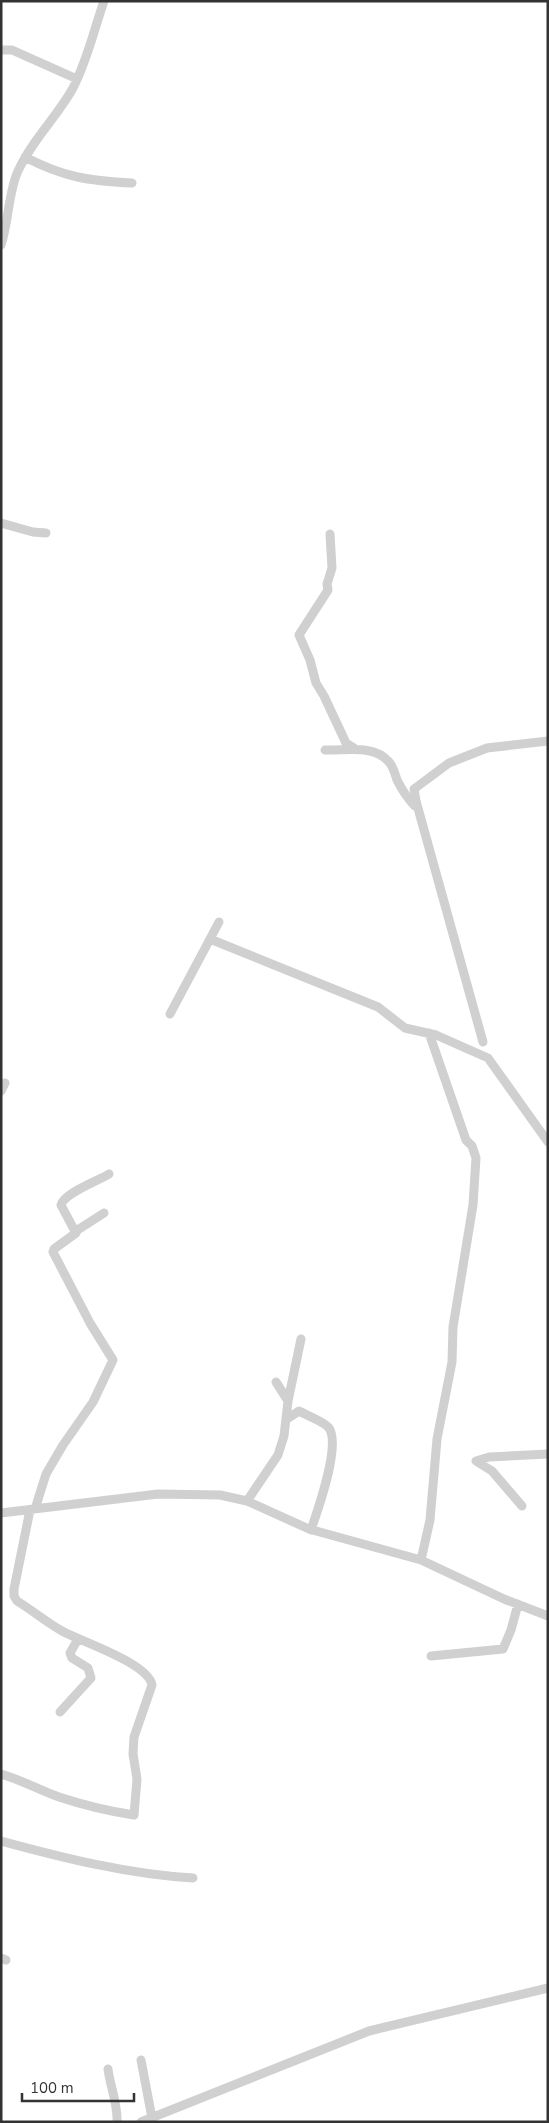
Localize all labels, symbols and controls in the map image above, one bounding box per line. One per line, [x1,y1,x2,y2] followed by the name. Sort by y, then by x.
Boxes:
[22,2070,135,2102] scale bar
[30,2078,74,2098] text: 100 m

